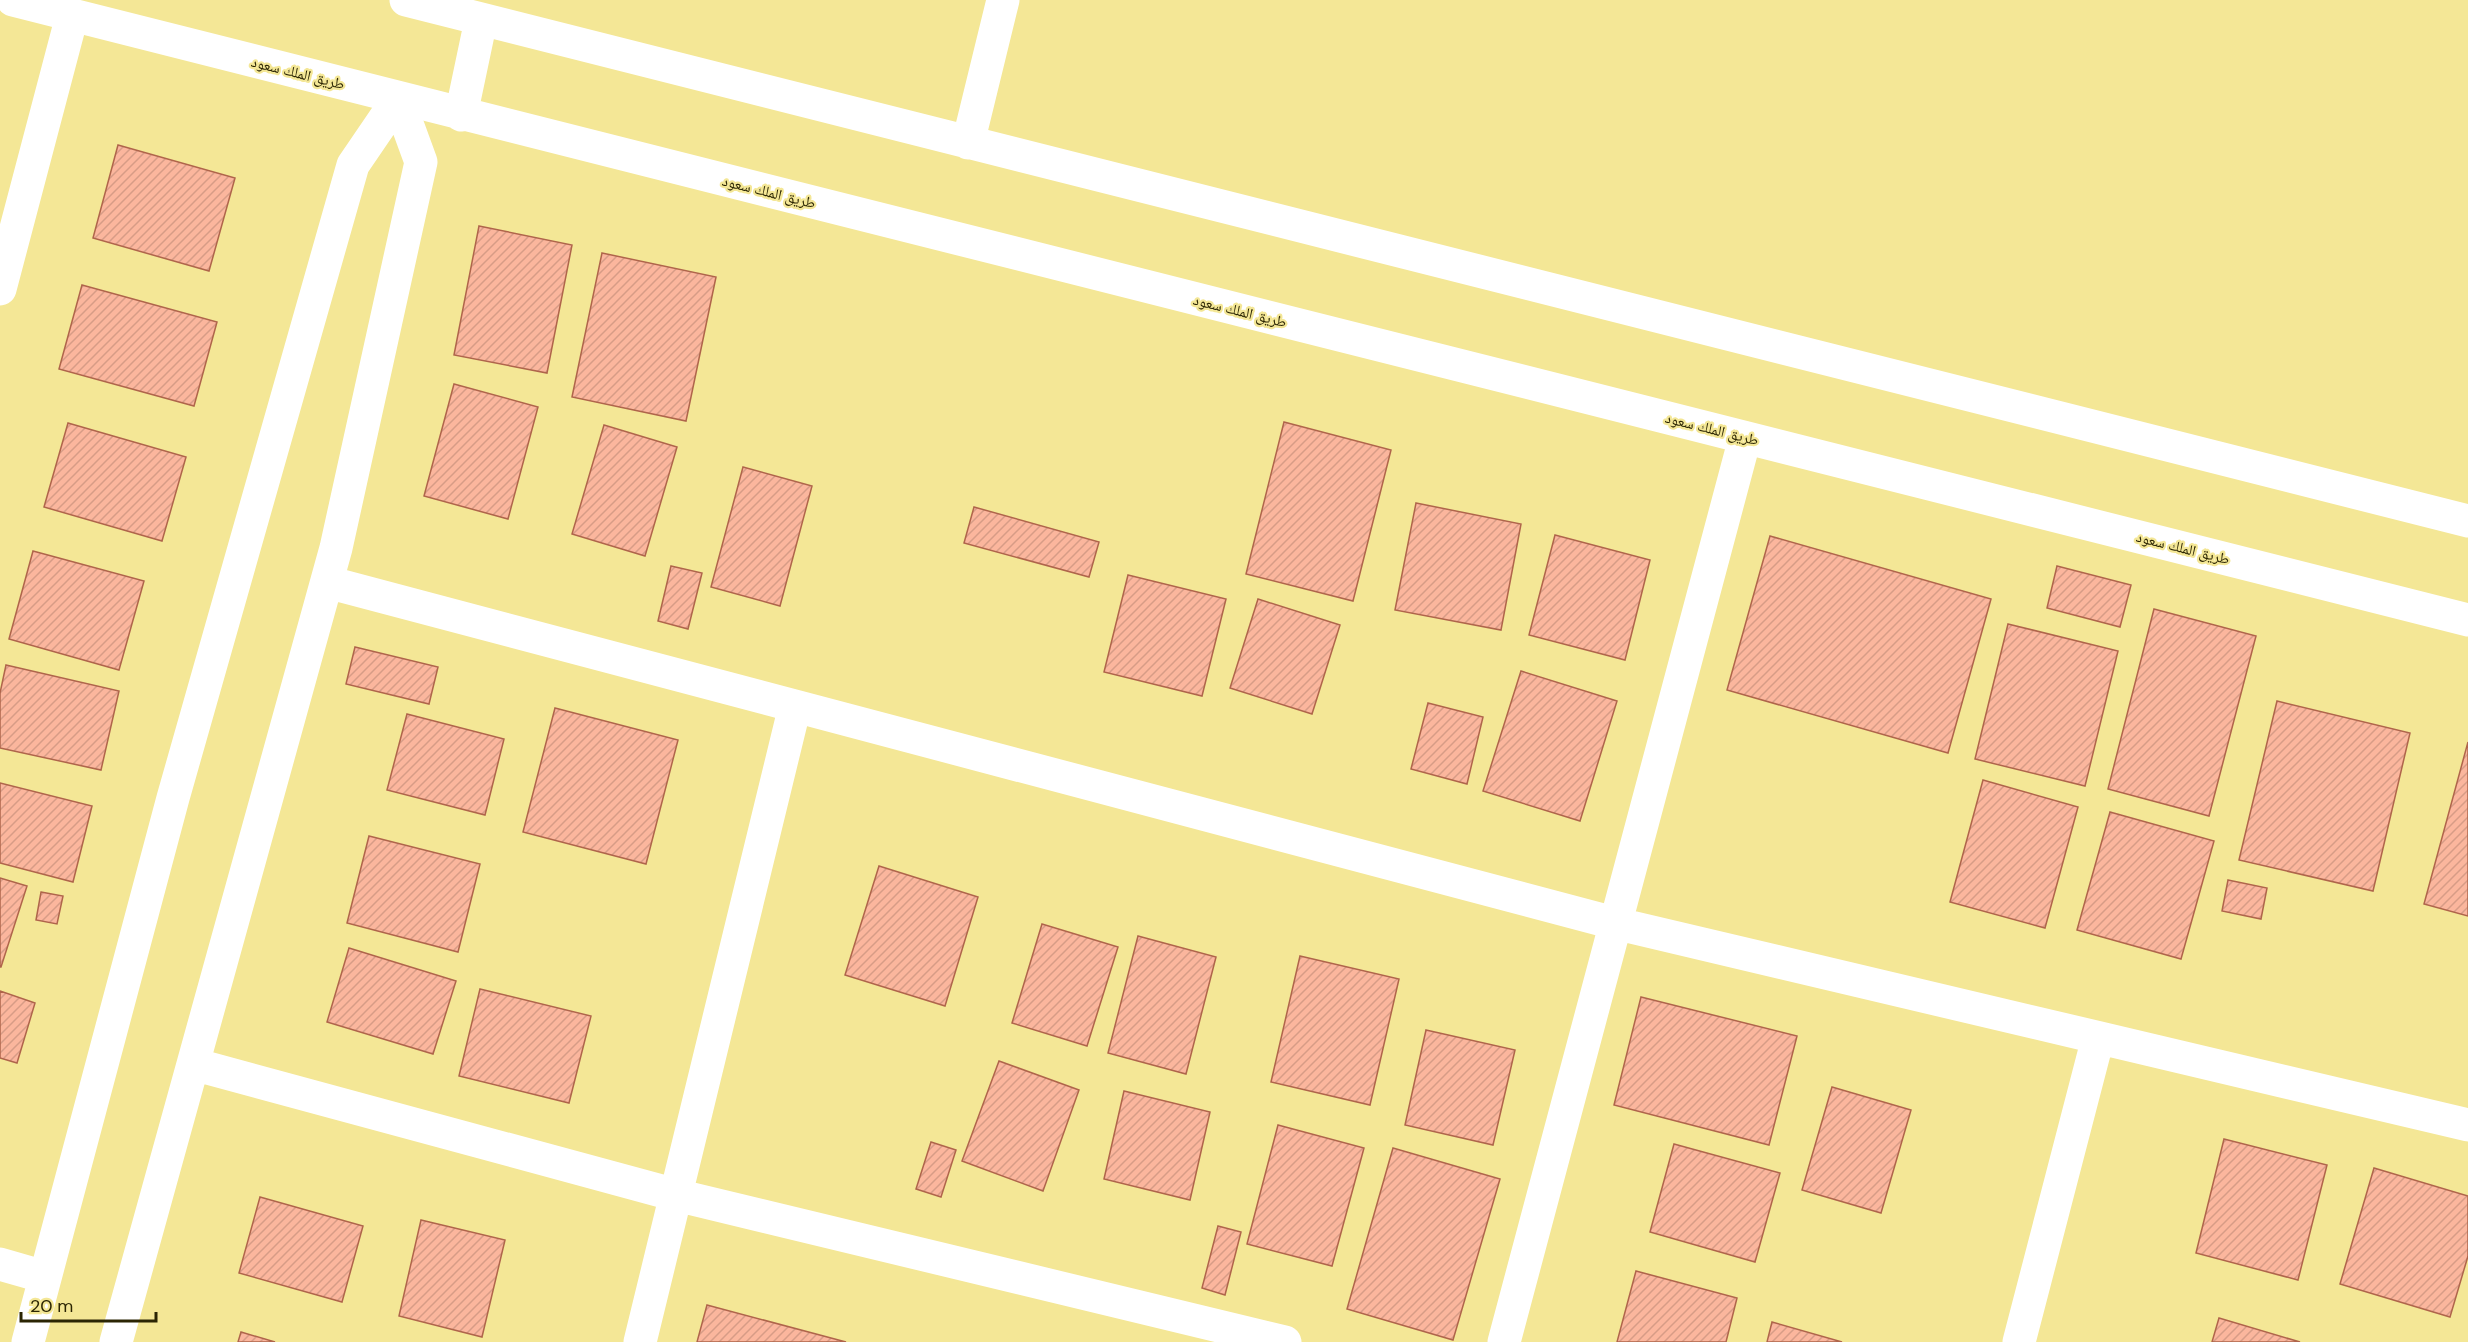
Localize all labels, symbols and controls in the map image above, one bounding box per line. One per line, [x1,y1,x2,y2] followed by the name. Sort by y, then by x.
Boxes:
[249,52,347,94] street label: طريق الملك سعود
[720,171,818,213] street label: طريق الملك سعود
[1191,290,1289,332] street label: طريق الملك سعود
[1663,408,1761,450] street label: طريق الملك سعود
[2134,527,2232,569] street label: طريق الملك سعود
[21,1285,156,1323] scale bar
[30,1294,73,1318] text: 20 m

